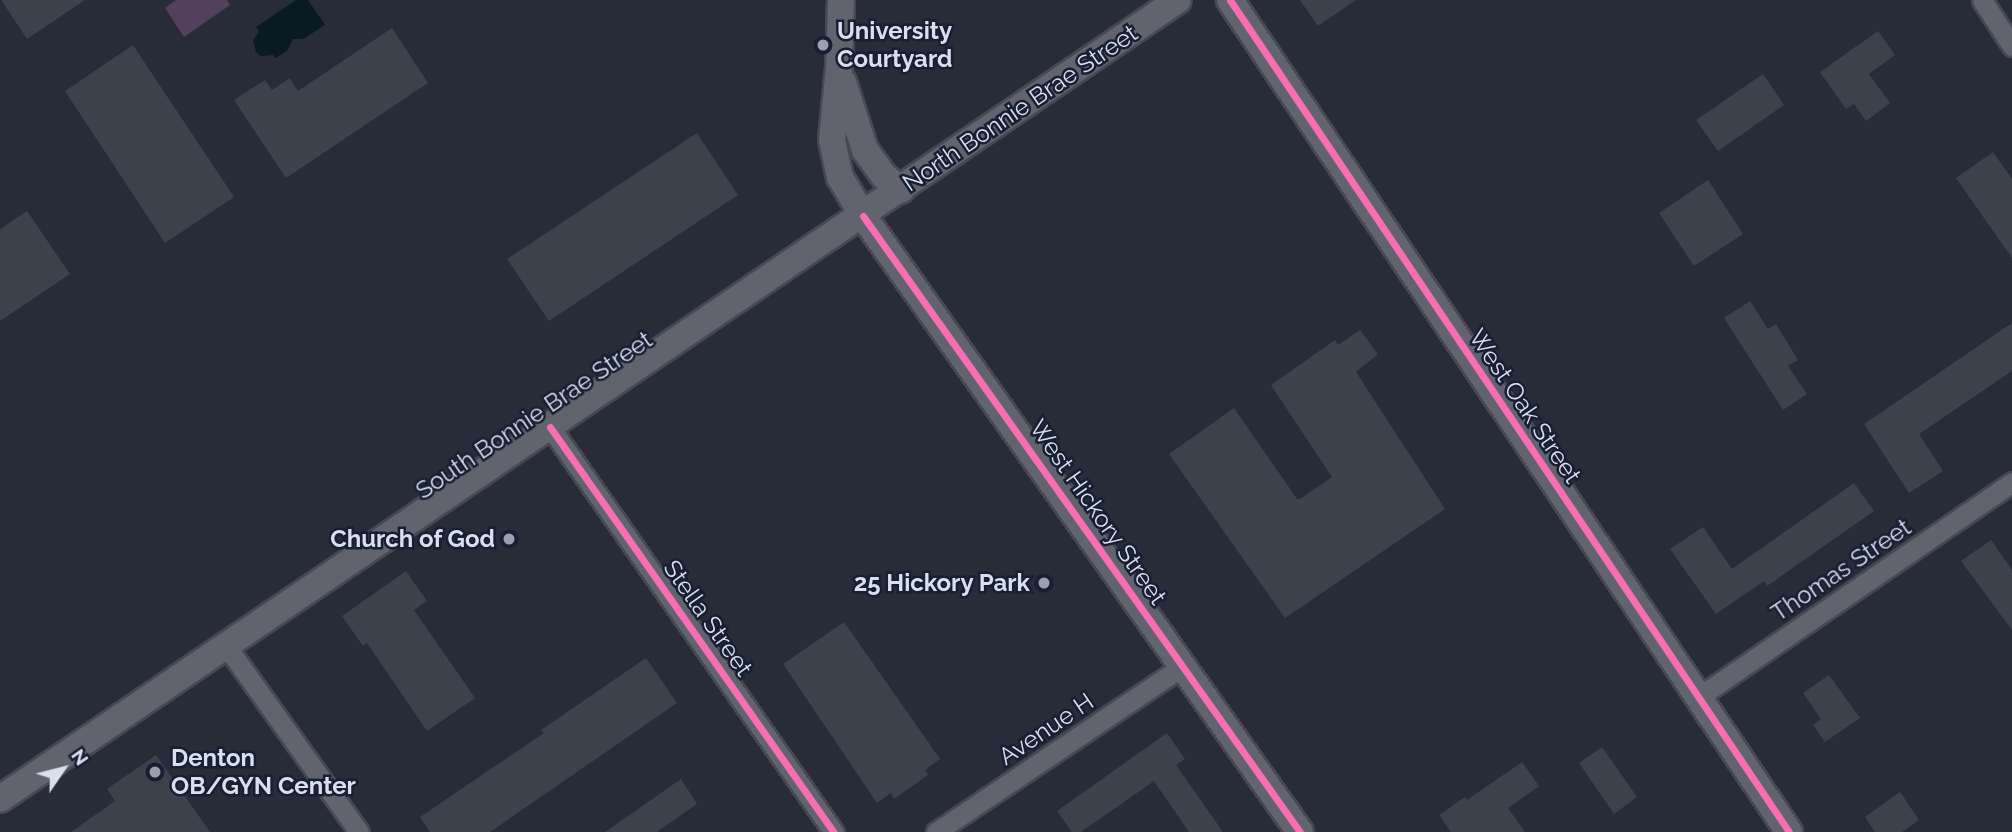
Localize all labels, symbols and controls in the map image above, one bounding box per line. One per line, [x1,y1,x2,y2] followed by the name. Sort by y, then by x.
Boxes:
[837,17,953,73] place label: University Courtyard
[897,19,1143,197] street label: North Bonnie Brae Street
[815,37,831,53] marker: University Courtyard
[1463,323,1587,489] street label: West Oak Street
[410,325,658,505] street label: South Bonnie Brae Street
[1023,414,1173,610] street label: West Hickory Street
[1766,513,1916,627] street label: Thomas Street
[330,525,495,553] place label: Church of God
[501,531,517,547] marker: Church of God
[657,554,759,682] street label: Stella Street
[853,569,1030,597] place label: 25 Hickory Park
[1036,575,1052,591] marker: 25 Hickory Park
[993,687,1099,771] street label: Avenue H
[28,734,98,804] north arrow
[171,744,356,800] place label: Denton OB/GYN Center
[67,745,93,769] text: N
[145,762,165,782] marker: Denton OB/GYN Center

